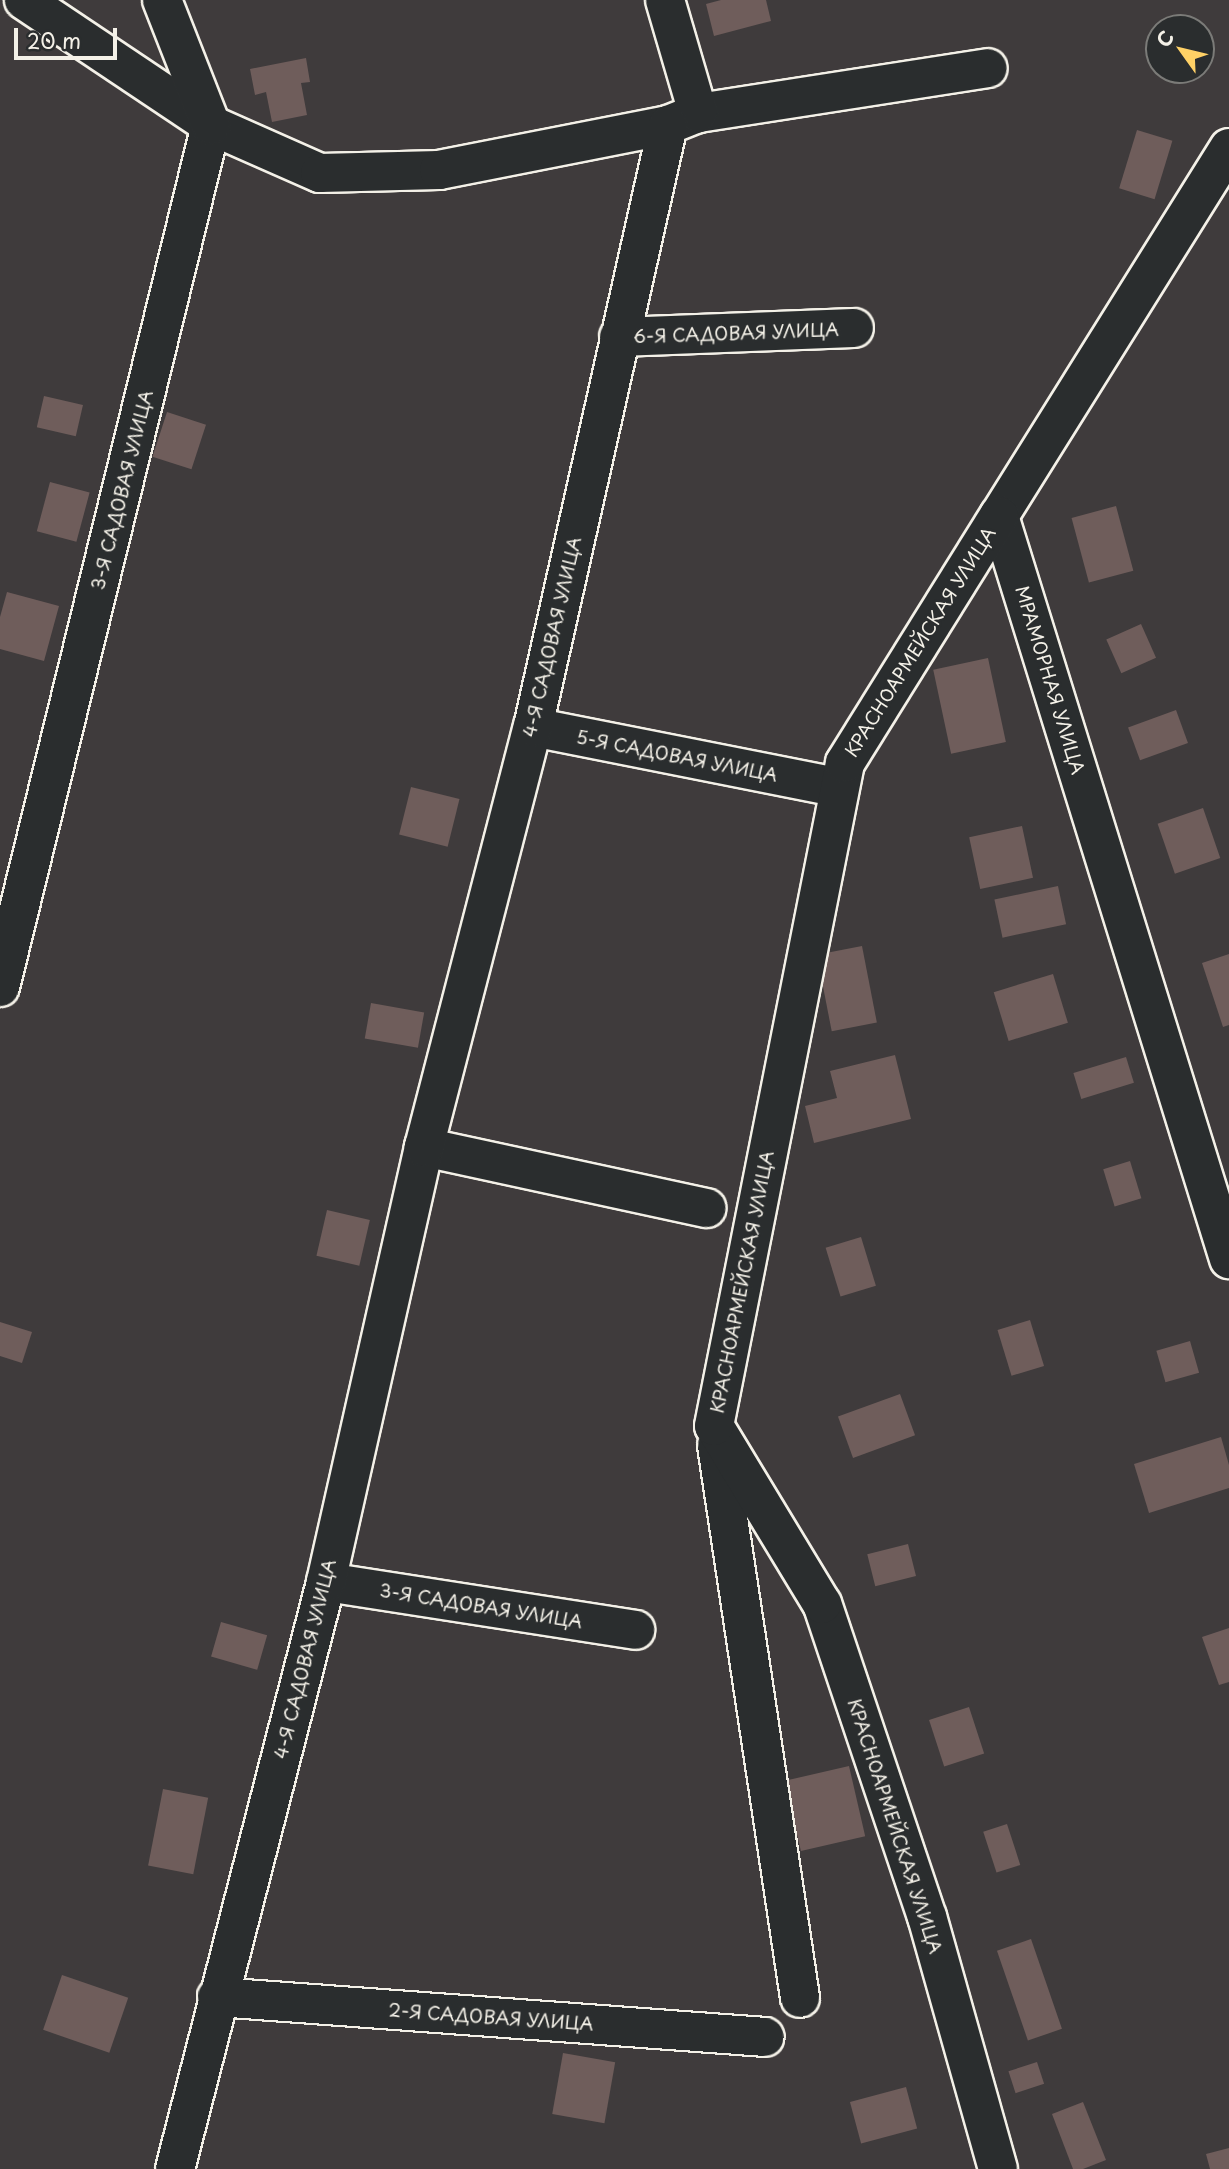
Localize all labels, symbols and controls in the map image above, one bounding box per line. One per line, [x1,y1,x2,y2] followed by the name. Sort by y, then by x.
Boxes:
[18,14,121,58] scale bar
[1145,14,1215,84] north arrow
[27,24,81,56] text: 20 m
[1149,25,1180,52] text: С
[633,319,839,347] street label: 6-Я САДОВАЯ УЛИЦА
[87,388,157,592] street label: 3-Я САДОВАЯ УЛИЦА
[840,523,1000,761] street label: КРАСНОАРМЕЙСКАЯ УЛИЦА
[518,535,586,739] street label: 4-Я САДОВАЯ УЛИЦА
[1011,583,1089,777] street label: МРАМОРНАЯ УЛИЦА
[575,726,779,786] street label: 5-Я САДОВАЯ УЛИЦА
[706,1149,778,1415] street label: КРАСНОАРМЕЙСКАЯ УЛИЦА
[270,1557,340,1761] street label: 4-Я САДОВАЯ УЛИЦА
[378,1579,584,1633] street label: 3-Я САДОВАЯ УЛИЦА
[844,1696,946,1956] street label: КРАСНОАРМЕЙСКАЯ УЛИЦА
[388,1999,594,2035] street label: 2-Я САДОВАЯ УЛИЦА

